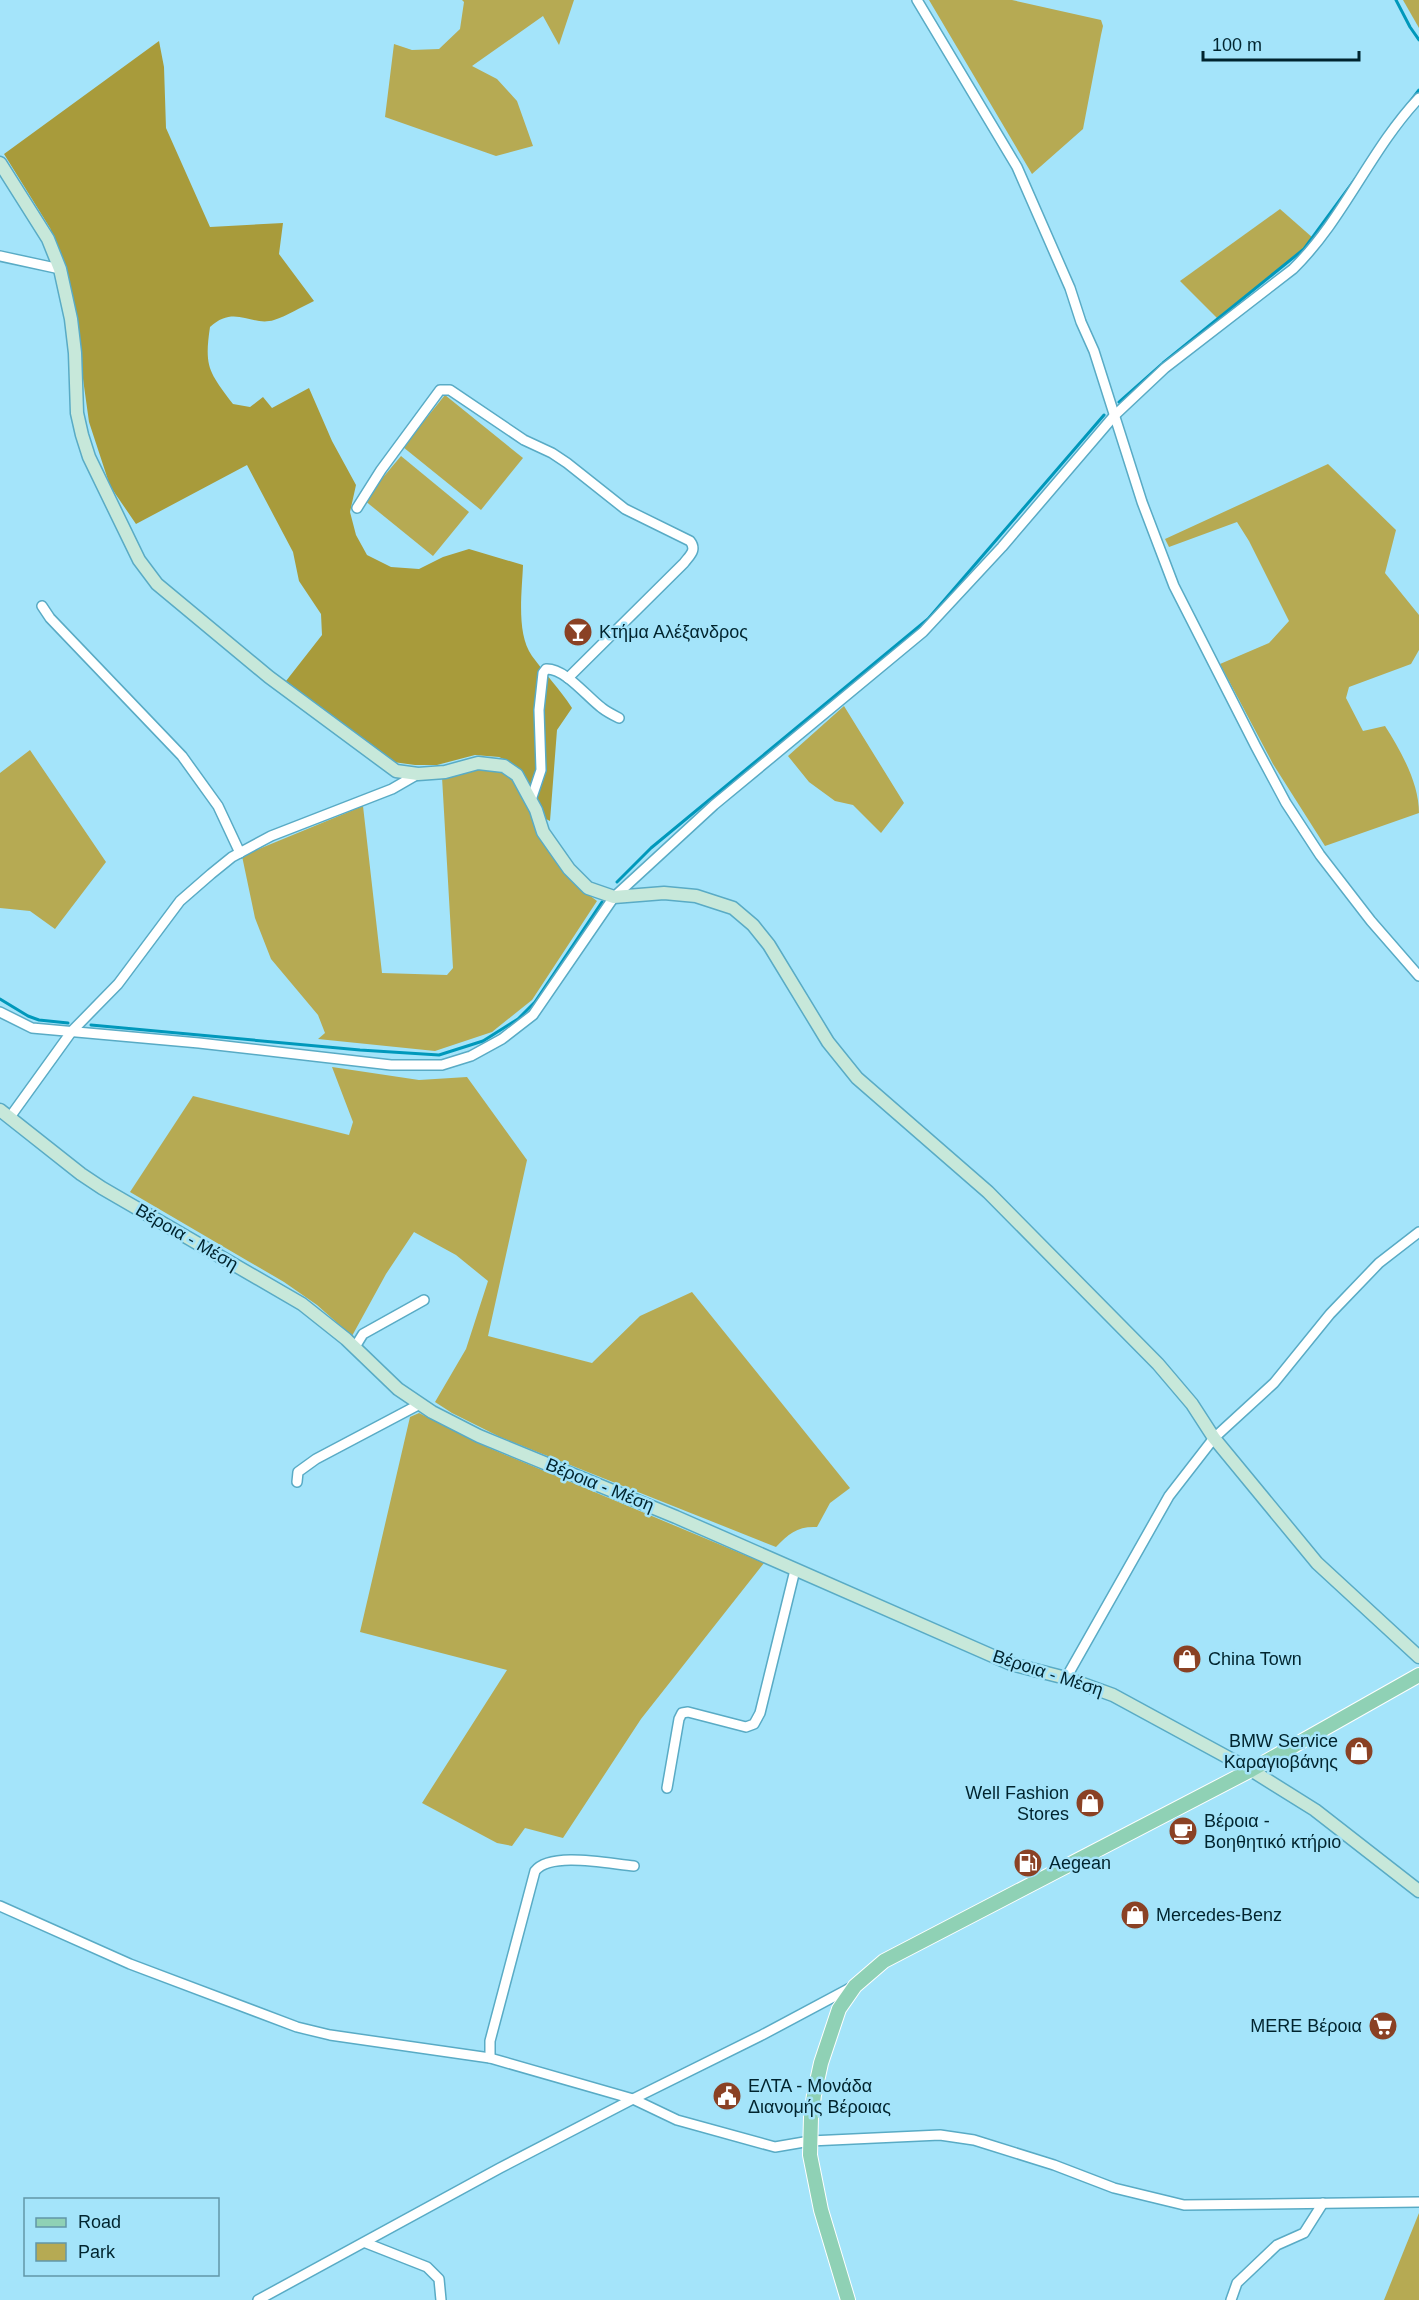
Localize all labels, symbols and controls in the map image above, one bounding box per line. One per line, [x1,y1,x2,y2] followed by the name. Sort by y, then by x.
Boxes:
[1203,24,1359,62] scale bar
[1212,35,1262,55] text: 100 m
[562,616,594,648] bar icon: Κτήμα Αλέξανδρος
[599,622,748,642] place label: Κτήμα Αλέξανδρος
[132,1200,242,1274] street label: Βέροια - Μέση
[543,1454,657,1516] street label: Βέροια - Μέση
[1171,1643,1203,1675] shop icon: China Town
[990,1646,1106,1700] street label: Βέροια - Μέση
[1208,1649,1302,1669] place label: China Town
[1224,1731,1338,1772] place label: BMW Service Καραγιοβάνης
[1343,1735,1375,1767] shop icon: BMW Service Καραγιοβάνης
[965,1783,1069,1824] place label: Well Fashion Stores
[1074,1787,1106,1819] shop icon: Well Fashion Stores
[1204,1811,1341,1852] place label: Βέροια - Βοηθητικό κτήριο
[1167,1815,1199,1847] cafe icon: Βέροια - Βοηθητικό κτήριο
[1012,1847,1044,1879] fuel station icon: Aegean
[1049,1853,1111,1873] place label: Aegean
[1119,1899,1151,1931] shop icon: Mercedes-Benz
[1156,1905,1282,1925] place label: Mercedes-Benz
[1367,2010,1399,2042] supermarket icon: MERE Βέροια
[1250,2016,1362,2036] place label: MERE Βέροια
[748,2076,891,2117] place label: ΕΛΤΑ - Μονάδα Διανομής Βέροιας
[711,2080,743,2112] public building icon: ΕΛΤΑ - Μονάδα Διανομής Βέροιας
[24,2198,219,2276] legend
[78,2212,121,2232] text: Road
[78,2242,116,2262] text: Park

